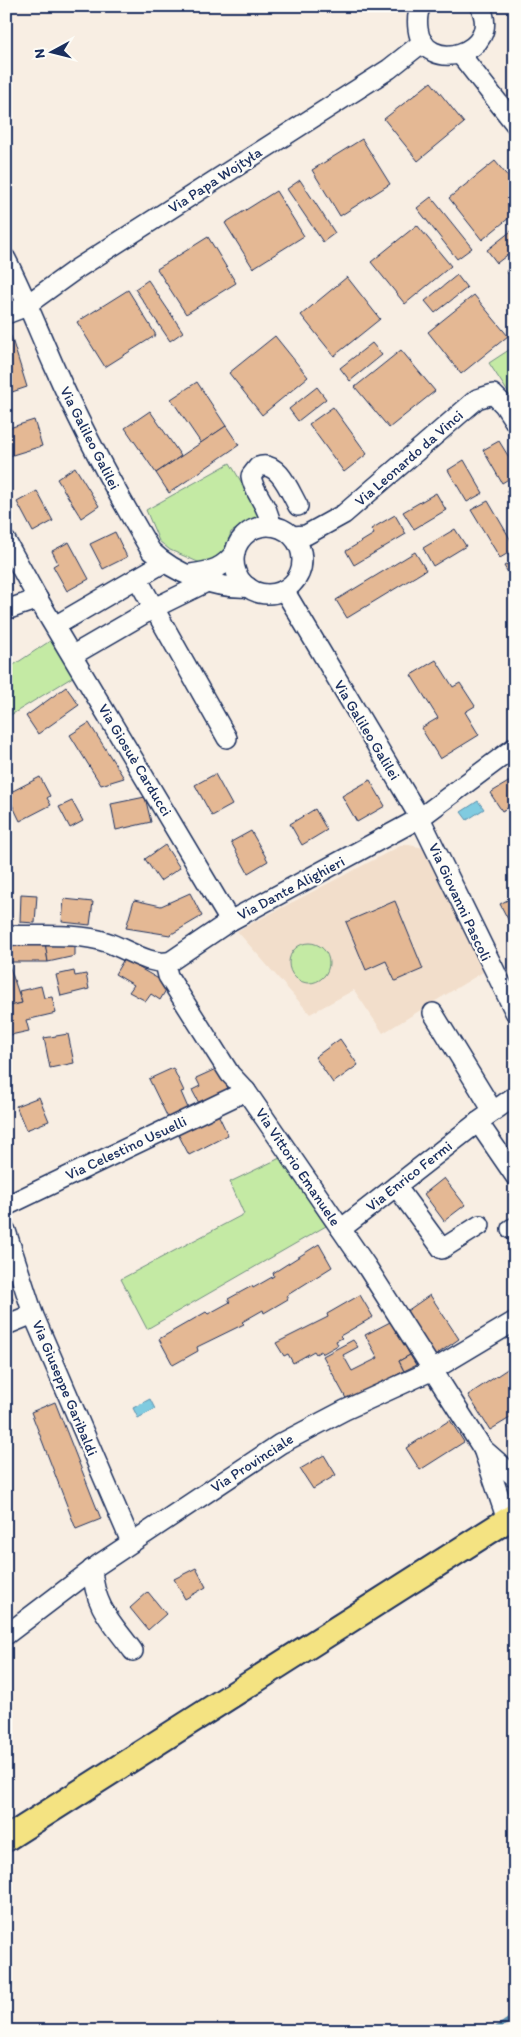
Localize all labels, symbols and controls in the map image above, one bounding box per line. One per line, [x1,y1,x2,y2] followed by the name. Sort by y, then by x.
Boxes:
[28,28,78,78] north arrow
[31,48,49,59] text: N
[165,143,265,217] street label: Via Papa Wojtyła
[56,383,124,493] street label: Via Galileo Galilei
[351,406,467,510] street label: Via Leonardo da Vinci
[330,677,404,783] street label: Via Galileo Galilei
[94,701,176,819] street label: Via Giosuè Carducci
[425,840,495,964] street label: Via Giovanni Pascoli
[234,852,348,924] street label: Via Dante Alighieri
[252,1104,344,1230] street label: Via Vittorio Emanuele
[63,1112,189,1184] street label: Via Celestino Usuelli
[362,1137,456,1215] street label: Via Enrico Fermi
[28,1318,102,1458] street label: Via Giuseppe Garibaldi
[207,1430,297,1496] street label: Via Provinciale

